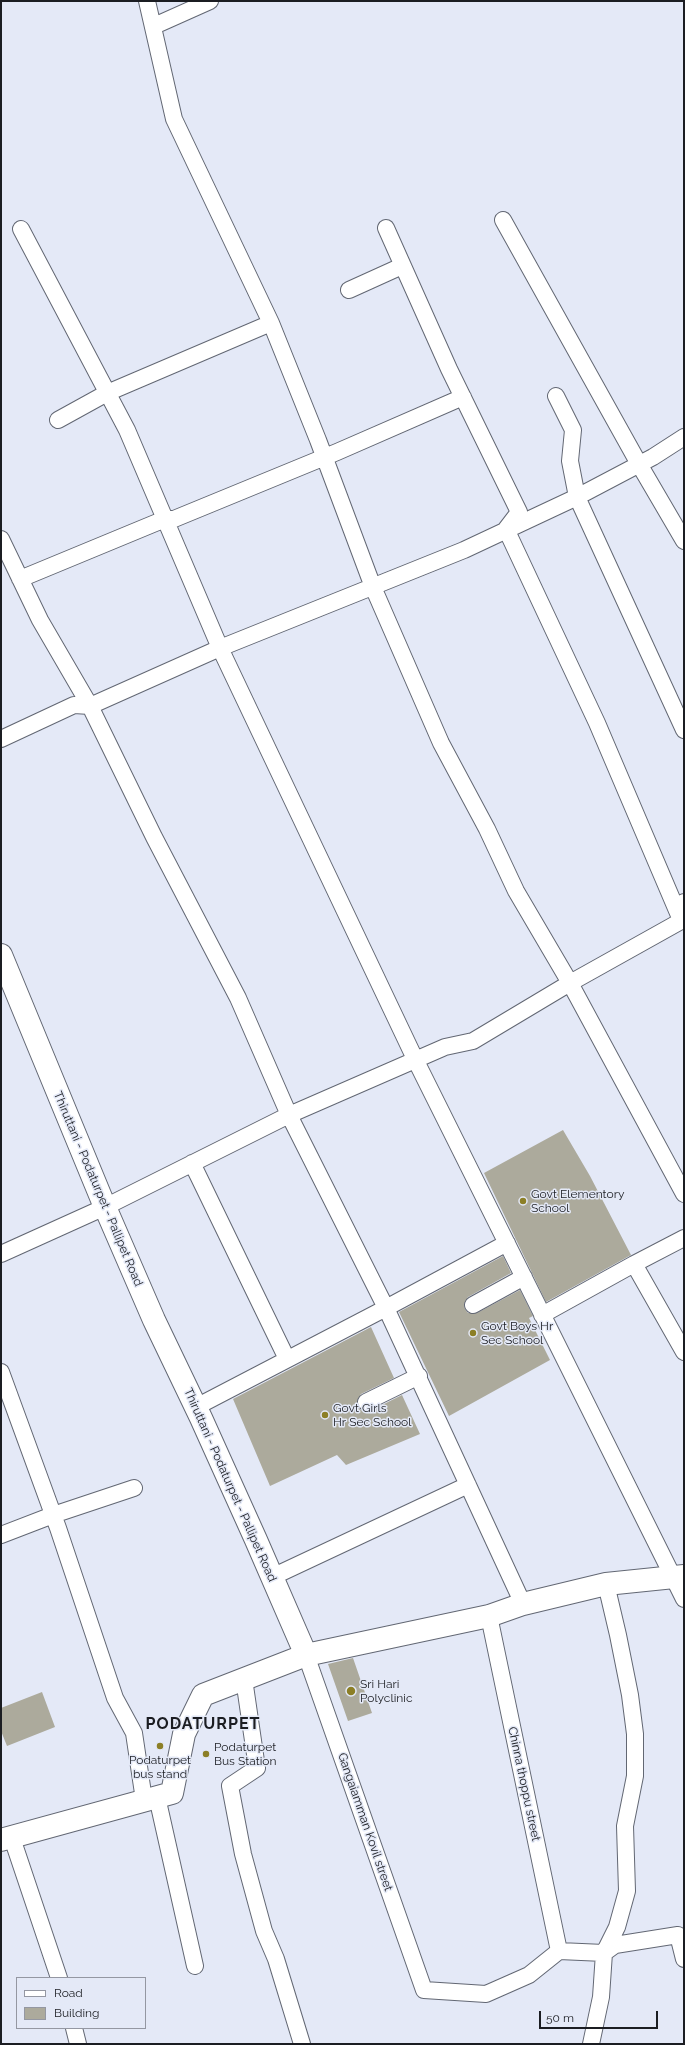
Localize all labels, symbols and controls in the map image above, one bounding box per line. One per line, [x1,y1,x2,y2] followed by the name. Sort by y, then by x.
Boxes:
[50,1089,146,1289] street label: Thiruttani - Podaturpet - Pallipet Road
[531,1187,624,1215] place label: Govt Elementory School
[518,1196,528,1206] marker: Govt Elementory School
[481,1319,553,1347] place label: Govt Boys Hr Sec School
[468,1328,478,1338] marker: Govt Boys Hr Sec School
[181,1386,279,1584] street label: Thiruttani - Podaturpet - Pallipet Road
[333,1401,412,1429] place label: Govt Girls Hr Sec School
[320,1410,330,1420] marker: Govt Girls Hr Sec School
[360,1677,412,1705] place label: Sri Hari Polyclinic
[345,1685,357,1697] marker: Sri Hari Polyclinic
[146,1714,260,1734] district label: PODATURPET
[505,1726,543,1842] street label: Chinna thoppu street
[214,1740,276,1768] place label: Podaturpet Bus Station
[155,1741,165,1751] marker: Podaturpet bus stand
[201,1749,211,1759] marker: Podaturpet Bus Station
[335,1751,395,1893] street label: Gangaiamman Kovil street
[129,1753,191,1781] place label: Podaturpet bus stand
[16,1977,146,2029] legend
[54,1986,83,2000] text: Road
[541,2003,660,2029] scale bar
[54,2006,100,2020] text: Building
[546,2011,574,2025] text: 50 m

